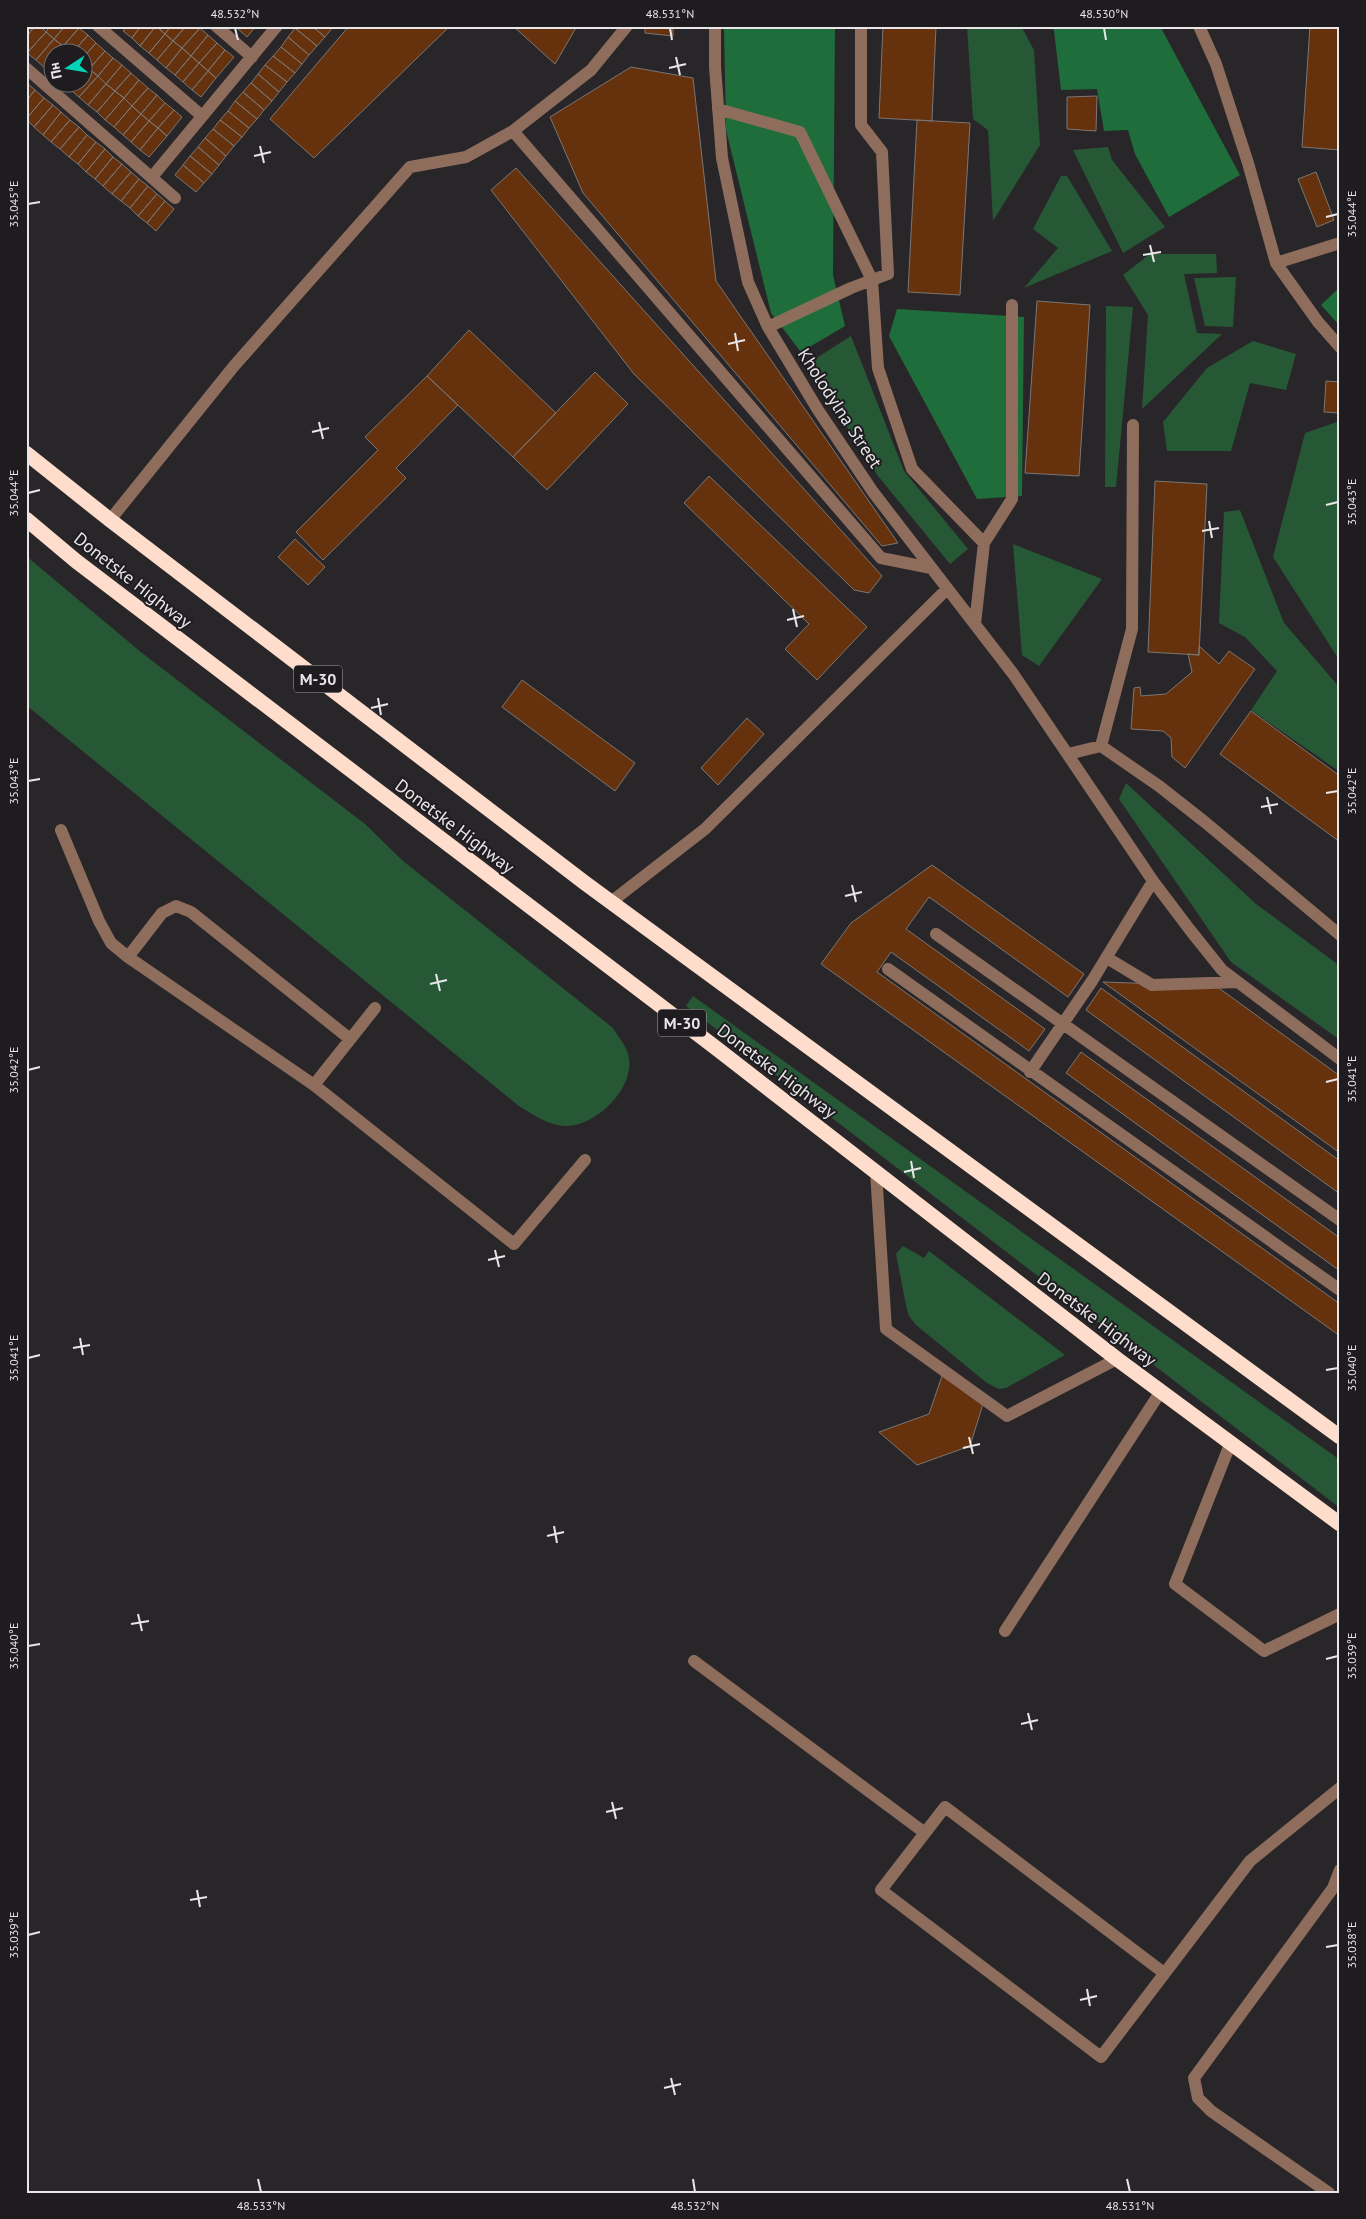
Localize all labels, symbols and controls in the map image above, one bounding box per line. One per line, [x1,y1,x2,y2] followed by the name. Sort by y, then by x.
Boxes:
[211,6,259,21] text: 48.532°N
[646,6,694,21] text: 48.531°N
[1080,6,1128,21] text: 48.530°N
[42,42,92,92] north arrow
[45,61,66,81] text: Пн
[6,181,21,227] text: 35.045°E
[1344,191,1359,237] text: 35.044°E
[793,344,887,472] street label: Kholodylna Street
[6,470,21,516] text: 35.044°E
[1344,479,1359,525] text: 35.043°E
[69,527,197,634] street label: Donetske Highway
[294,666,342,692] road number: М-30
[6,758,21,804] text: 35.043°E
[1344,768,1359,814] text: 35.042°E
[391,774,520,879] street label: Donetske Highway
[658,1010,706,1036] road number: М-30
[713,1019,842,1124] street label: Donetske Highway
[6,1047,21,1093] text: 35.042°E
[1344,1056,1359,1102] text: 35.041°E
[1033,1267,1162,1372] street label: Donetske Highway
[6,1335,21,1381] text: 35.041°E
[1344,1345,1359,1391] text: 35.040°E
[6,1623,21,1669] text: 35.040°E
[1344,1633,1359,1679] text: 35.039°E
[6,1912,21,1958] text: 35.039°E
[1344,1922,1359,1968] text: 35.038°E
[237,2198,285,2213] text: 48.533°N
[671,2198,719,2213] text: 48.532°N
[1106,2198,1154,2213] text: 48.531°N

